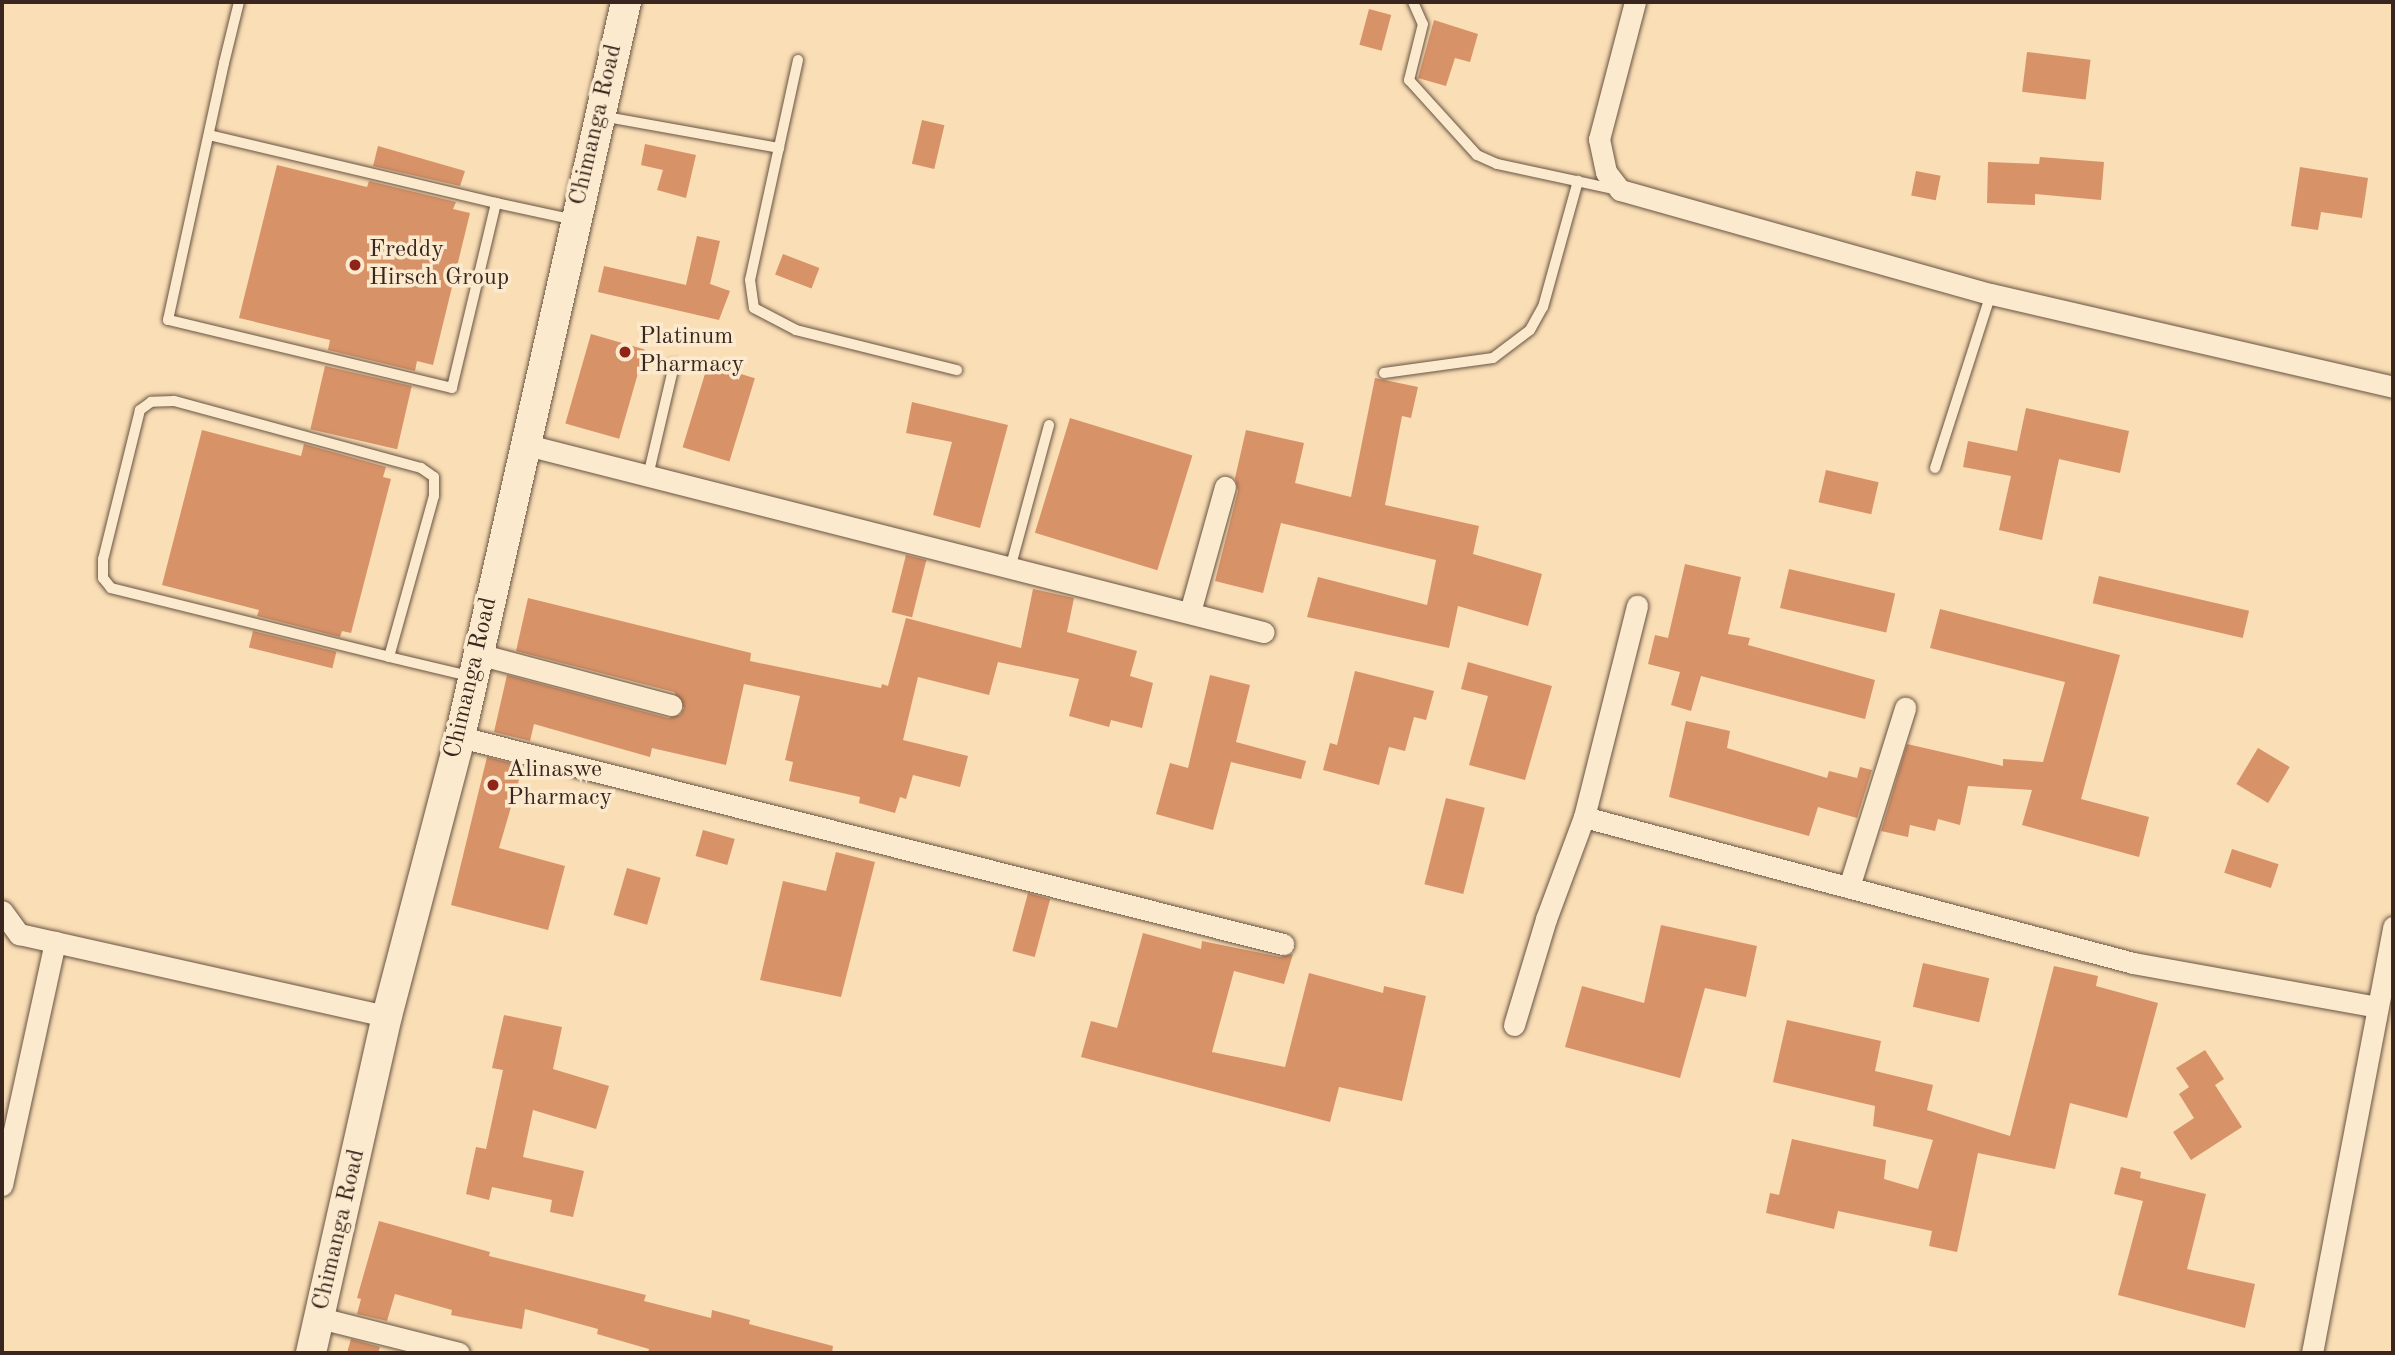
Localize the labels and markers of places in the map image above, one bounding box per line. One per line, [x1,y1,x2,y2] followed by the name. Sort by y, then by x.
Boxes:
[369,237,509,293] place label: Freddy Hirsch Group
[347,257,363,273] marker: Freddy Hirsch Group
[639,324,744,380] place label: Platinum Pharmacy
[617,344,633,360] marker: Platinum Pharmacy
[507,757,612,813] place label: Alinaswe Pharmacy
[485,777,501,793] marker: Alinaswe Pharmacy

